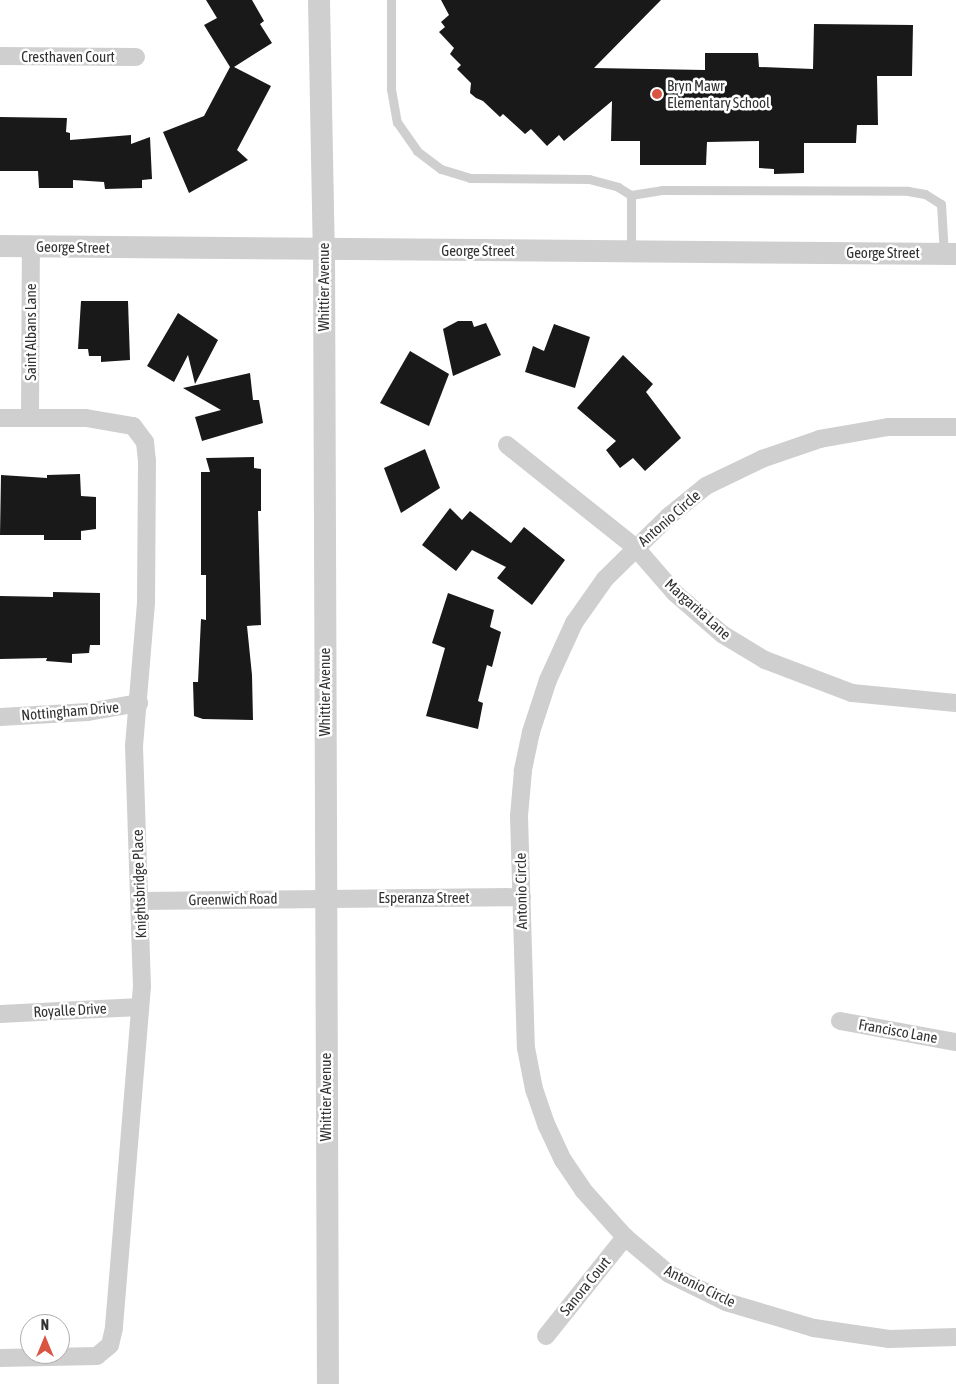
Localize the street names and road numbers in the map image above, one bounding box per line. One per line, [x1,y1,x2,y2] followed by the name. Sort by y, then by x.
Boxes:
[21,48,115,66] street label: Cresthaven Court
[36,237,110,257] street label: George Street
[441,242,515,260] street label: George Street
[315,243,333,331] street label: Whittier Avenue
[846,244,920,262] street label: George Street
[22,283,40,381] street label: Saint Albans Lane
[634,486,704,550] street label: Antonio Circle
[661,575,735,643] street label: Margarita Lane
[316,648,334,736] street label: Whittier Avenue
[20,698,120,724] street label: Nottingham Drive
[128,829,150,939] street label: Knightsbridge Place
[511,853,531,929] street label: Antonio Circle
[188,889,278,909] street label: Greenwich Road
[378,889,470,907] street label: Esperanza Street
[33,999,107,1021] street label: Royalle Drive
[857,1015,939,1047] street label: Francisco Lane
[317,1053,335,1141] street label: Whittier Avenue
[556,1253,614,1319] street label: Sanora Court
[662,1261,738,1311] street label: Antonio Circle

